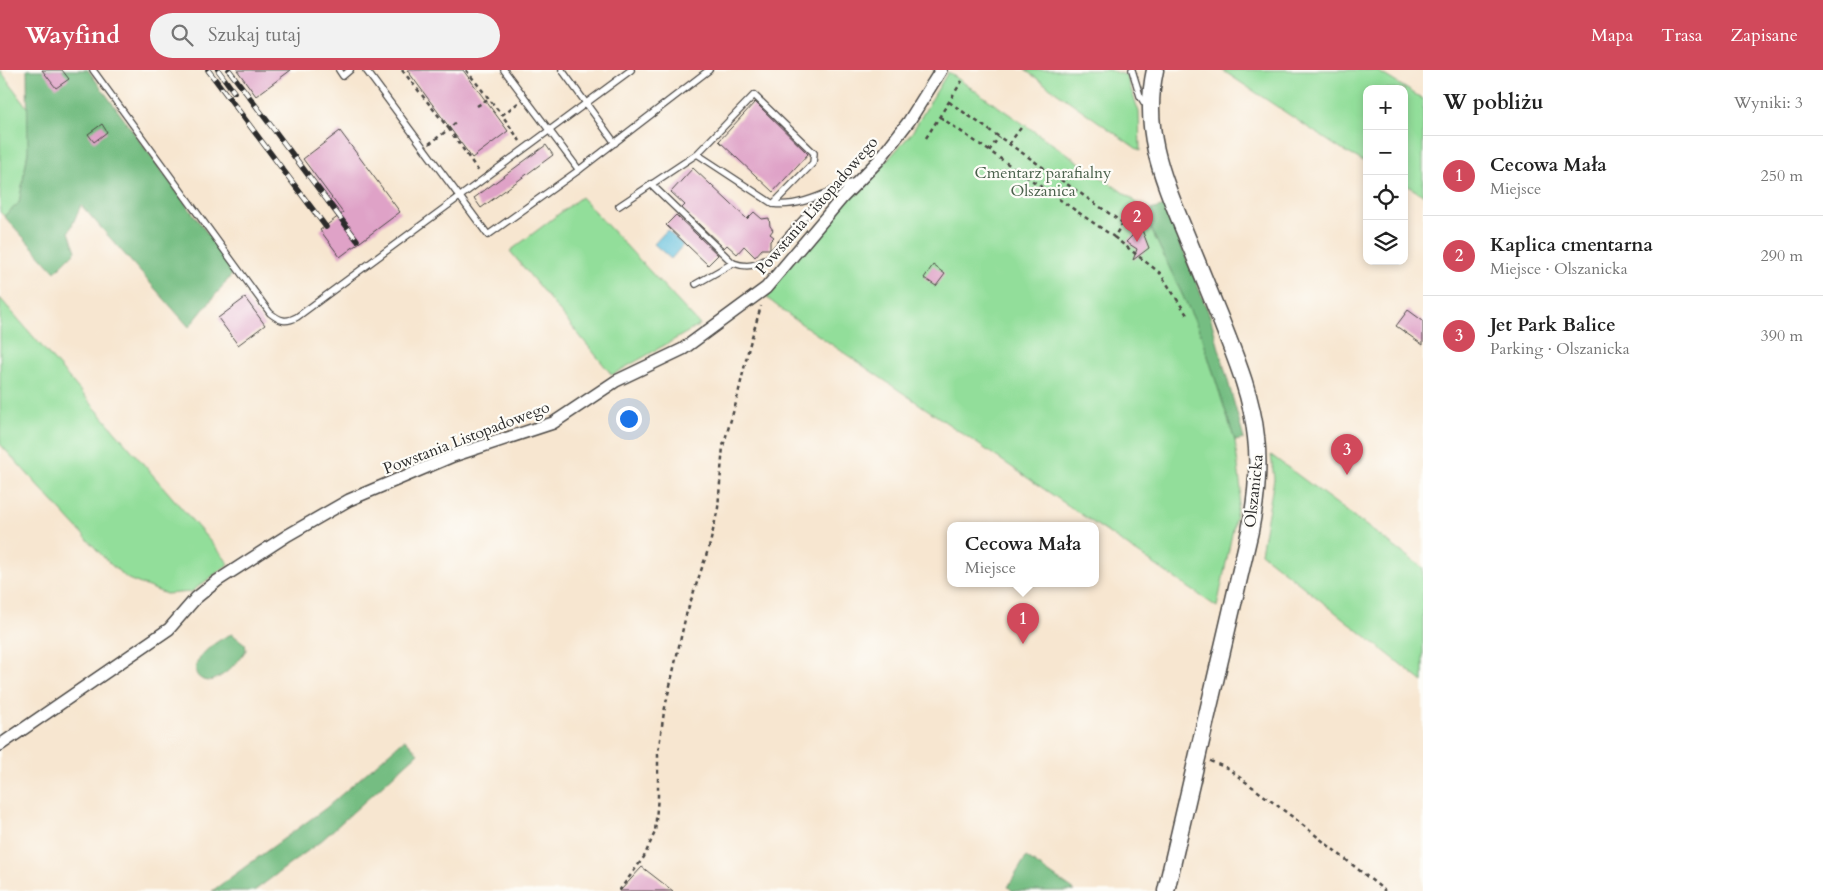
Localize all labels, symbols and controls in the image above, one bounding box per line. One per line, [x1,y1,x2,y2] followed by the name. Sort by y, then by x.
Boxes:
[150,13,500,58] search box
[25,19,120,52] text: Wayfind
[168,21,196,49] icon: search
[208,22,301,48] text: Szukaj tutaj
[1591,23,1633,48] text: Mapa
[1661,23,1703,48] text: Trasa
[1731,23,1798,48] text: Zapisane
[1363,85,1408,265] map controls
[1363,85,1408,130] button: +
[1443,88,1544,117] text: W pobliżu
[1734,92,1803,114] text: Wyniki: 3
[1363,130,1408,175] button: −
[751,132,883,280] street label: Powstania Listopadowego
[1490,152,1607,178] text: Cecowa Mała
[974,162,1112,202] park label: Cmentarz parafialny Olszanica
[1455,165,1463,187] text: 1
[1761,165,1803,187] text: 250 m
[1363,175,1408,220] button: locate
[1490,178,1541,200] text: Miejsce
[1121,201,1153,242] pin: 2
[1363,220,1408,265] button: layers
[1490,232,1653,258] text: Kaplica cmentarna
[1455,245,1463,267] text: 2
[1761,245,1803,267] text: 290 m
[1490,258,1628,280] text: Miejsce · Olszanicka
[1490,312,1616,338] text: Jet Park Balice
[1455,325,1463,347] text: 3
[1761,325,1803,347] text: 390 m
[1490,338,1630,360] text: Parking · Olszanicka
[380,396,553,480] street label: Powstania Listopadowego
[616,406,642,432] your location
[1331,434,1363,475] pin: 3
[1239,453,1269,529] street label: Olszanicka
[947,522,1099,587] popup
[965,531,1081,557] text: Cecowa Mała
[965,557,1016,579] text: Miejsce
[1007,603,1039,644] pin: 1

